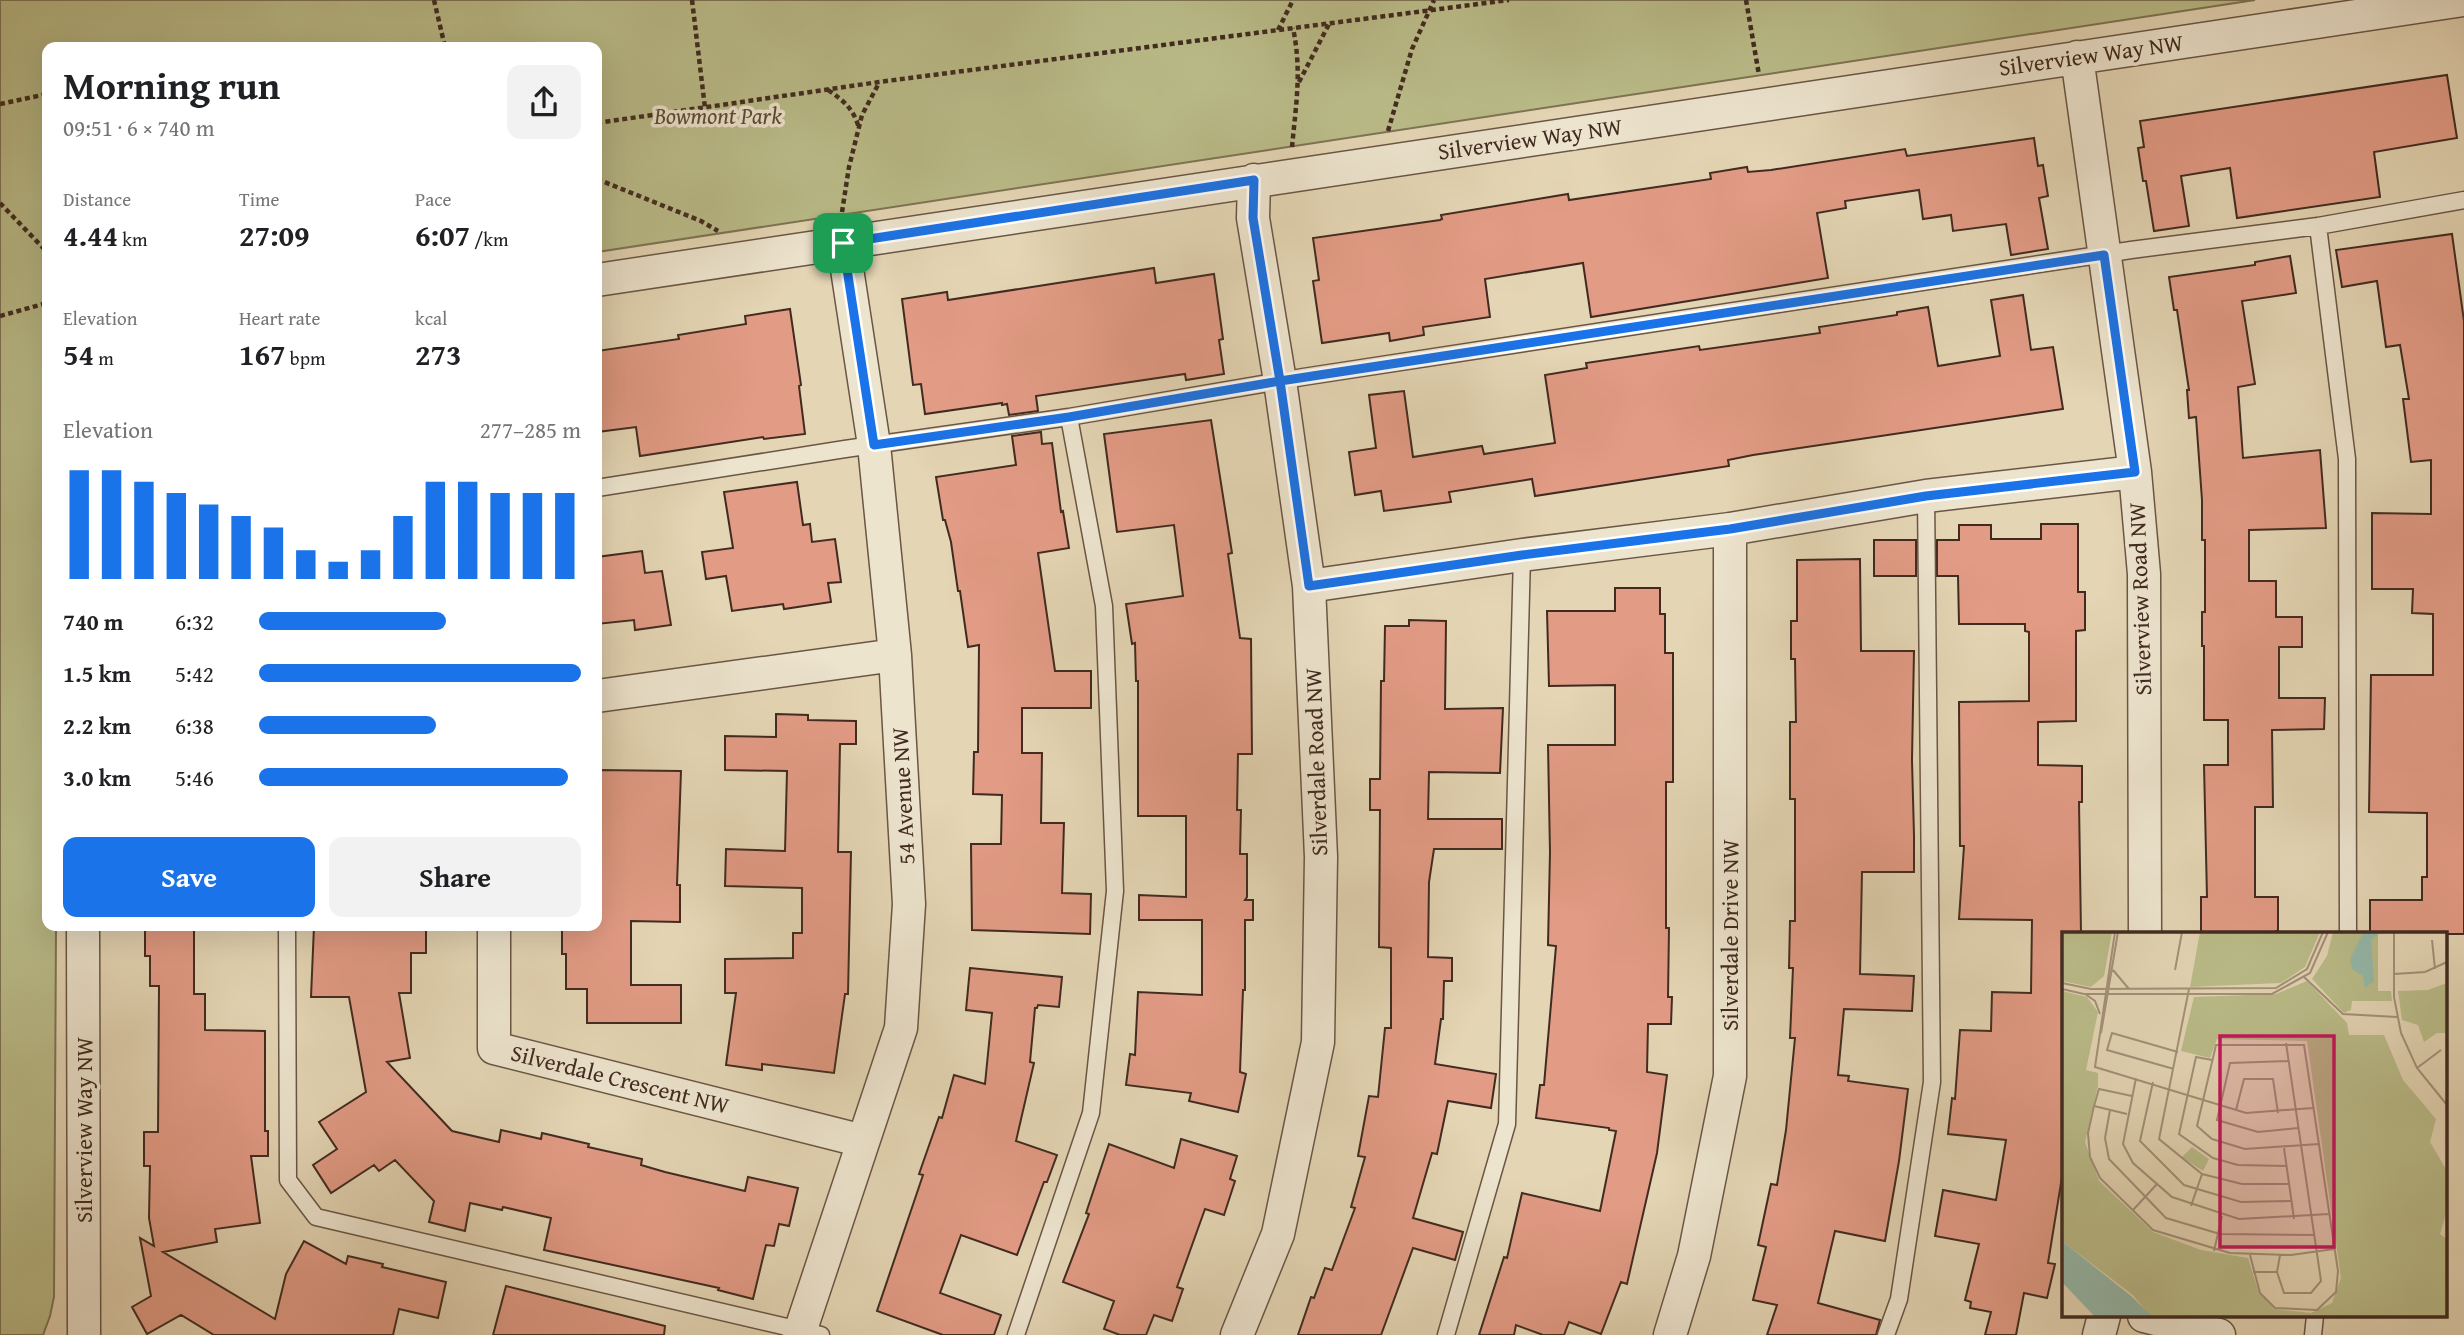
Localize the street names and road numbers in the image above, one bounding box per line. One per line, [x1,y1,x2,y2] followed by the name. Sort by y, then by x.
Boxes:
[1997,25,2186,84] street label: Silverview Way NW
[1436,109,1625,168] street label: Silverview Way NW
[2120,501,2159,696] street label: Silverview Road NW
[1296,667,1335,857] street label: Silverdale Road NW
[882,726,923,866] street label: 54 Avenue NW
[1713,839,1746,1031] street label: Silverdale Drive NW
[508,1035,733,1122] street label: Silverdale Crescent NW
[67,1037,100,1223] street label: Silverview Way NW

